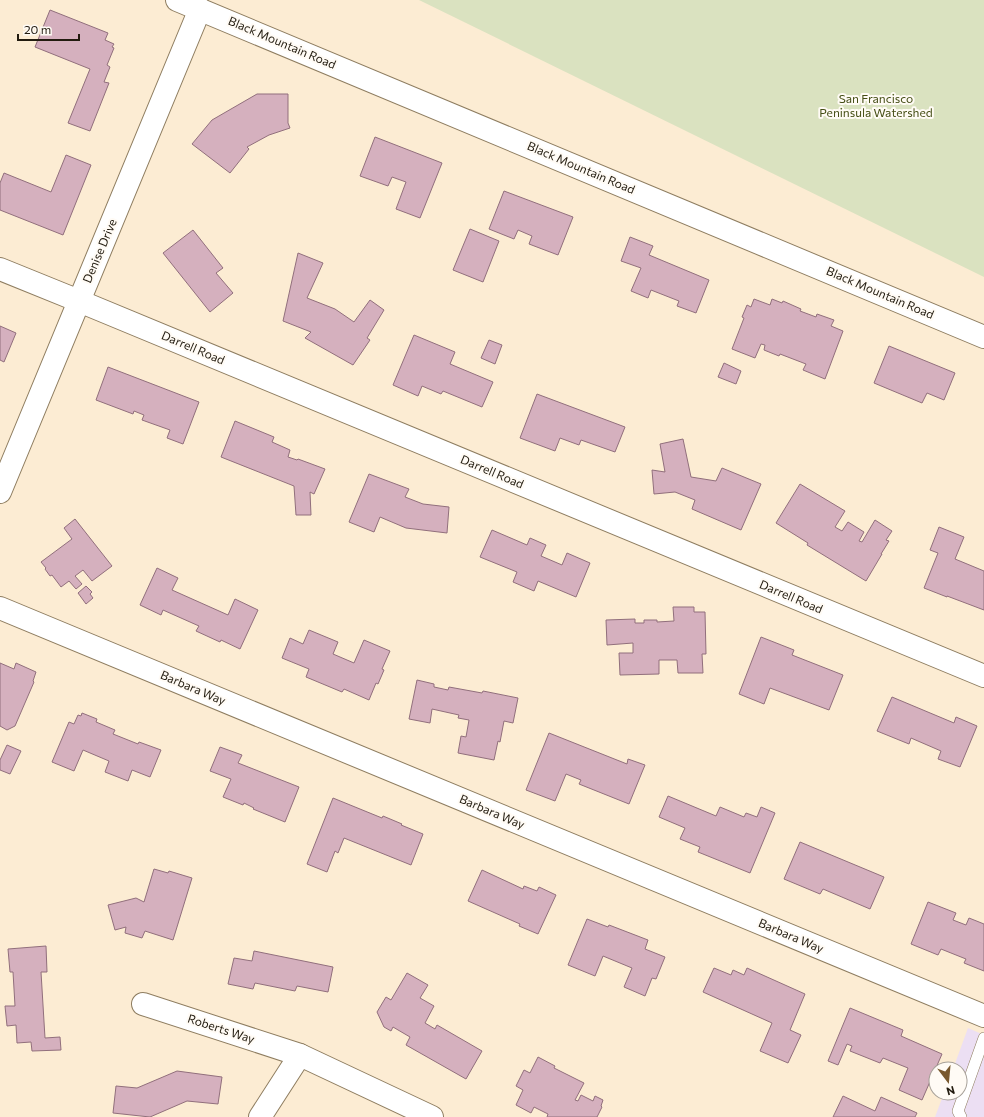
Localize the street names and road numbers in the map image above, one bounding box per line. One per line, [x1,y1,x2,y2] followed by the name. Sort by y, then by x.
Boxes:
[226,13,338,71] street label: Black Mountain Road
[525,138,637,196] street label: Black Mountain Road
[79,216,119,285] street label: Denise Drive
[824,263,936,321] street label: Black Mountain Road
[160,327,227,367] street label: Darrell Road
[459,451,526,491] street label: Darrell Road
[758,576,825,616] street label: Darrell Road
[159,667,228,707] street label: Barbara Way
[458,791,527,831] street label: Barbara Way
[757,915,826,955] street label: Barbara Way
[186,1011,257,1045] street label: Roberts Way

